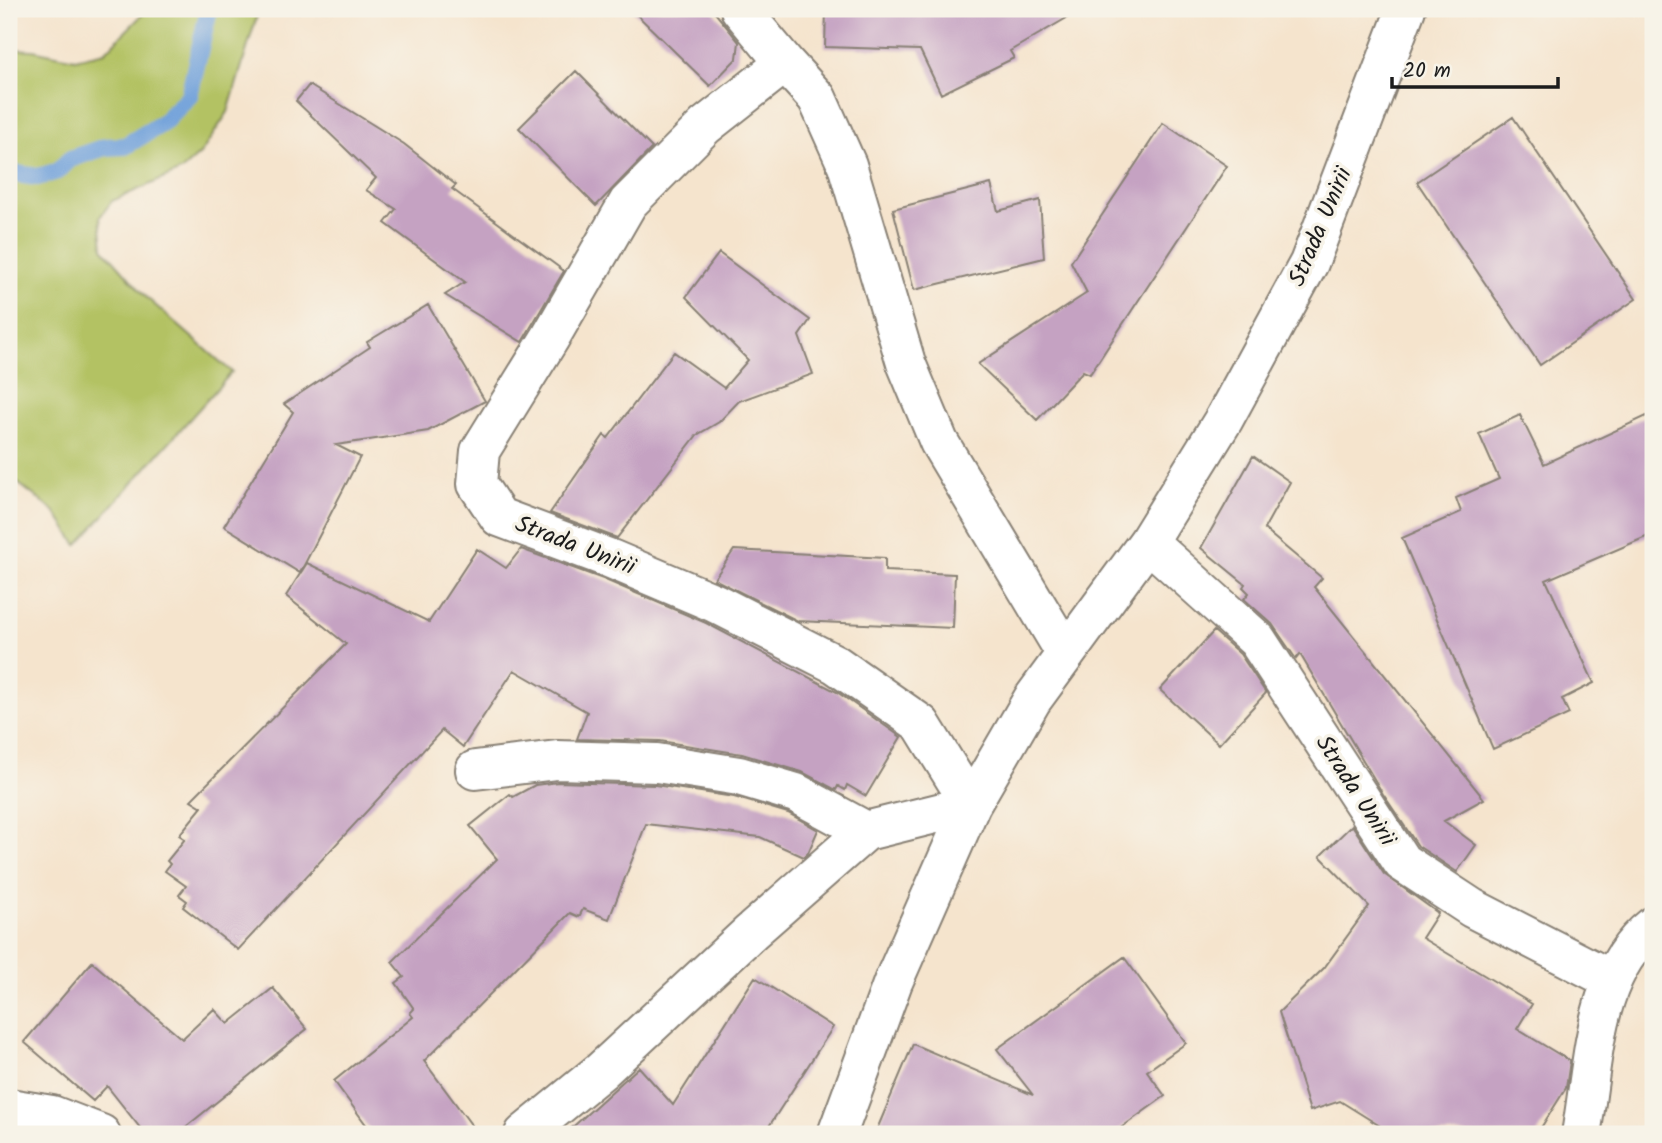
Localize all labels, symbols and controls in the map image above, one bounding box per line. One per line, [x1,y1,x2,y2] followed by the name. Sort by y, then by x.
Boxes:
[1392,46,1559,90] scale bar
[1403,55,1451,88] text: 20 m
[1278,160,1364,293] street label: Strada Unirii
[509,505,642,587] street label: Strada Unirii
[1304,727,1406,856] street label: Strada Unirii

